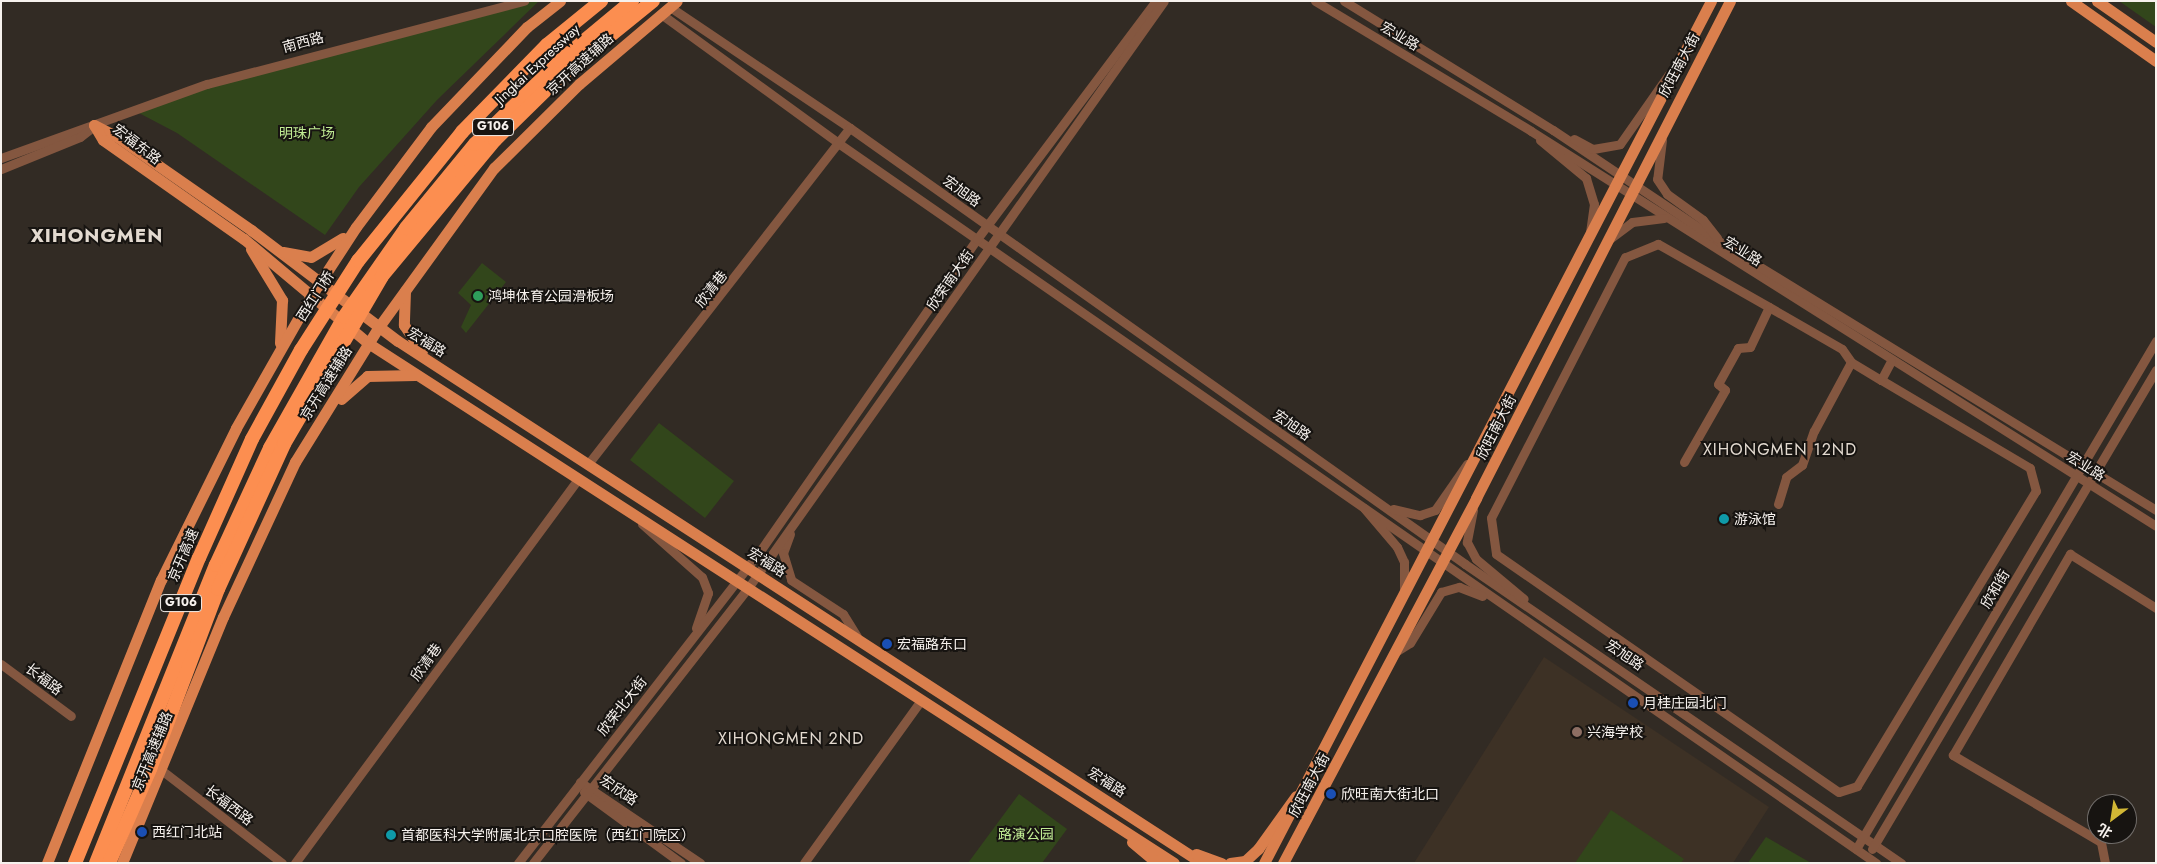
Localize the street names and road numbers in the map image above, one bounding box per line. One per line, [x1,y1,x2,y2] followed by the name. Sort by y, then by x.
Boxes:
[1378,18,1422,54] street label: 宏业路
[491,20,583,108] street label: Jingkai Expressway
[281,28,325,56] street label: 南西路
[543,30,617,98] street label: 京开高速辅路
[1655,30,1703,100] street label: 欣旺南大街
[472,118,514,136] road number: G106
[110,120,164,168] street label: 宏福东路
[940,172,984,210] street label: 宏旭路
[1721,233,1765,269] street label: 宏业路
[923,247,977,313] street label: 欣荣南大街
[691,267,731,311] street label: 欣清巷
[293,268,337,324] street label: 西红门桥
[405,324,449,360] street label: 宏福路
[297,343,355,423] street label: 京开高速辅路
[1473,392,1519,462] street label: 欣旺南大街
[1270,406,1314,444] street label: 宏旭路
[2064,448,2108,484] street label: 宏业路
[164,526,202,584] street label: 京开高速
[745,544,789,580] street label: 宏福路
[1977,567,2013,611] street label: 欣和街
[160,594,202,612] road number: G106
[1603,636,1647,674] street label: 宏旭路
[407,640,445,684] street label: 欣清巷
[22,660,66,698] street label: 长福路
[594,673,650,739] street label: 欣荣北大街
[128,709,176,793] street label: 京开高速辅路
[1285,750,1333,820] street label: 欣旺南大街
[1085,764,1129,800] street label: 宏福路
[597,771,641,809] street label: 宏欣路
[202,781,256,829] street label: 长福西路

